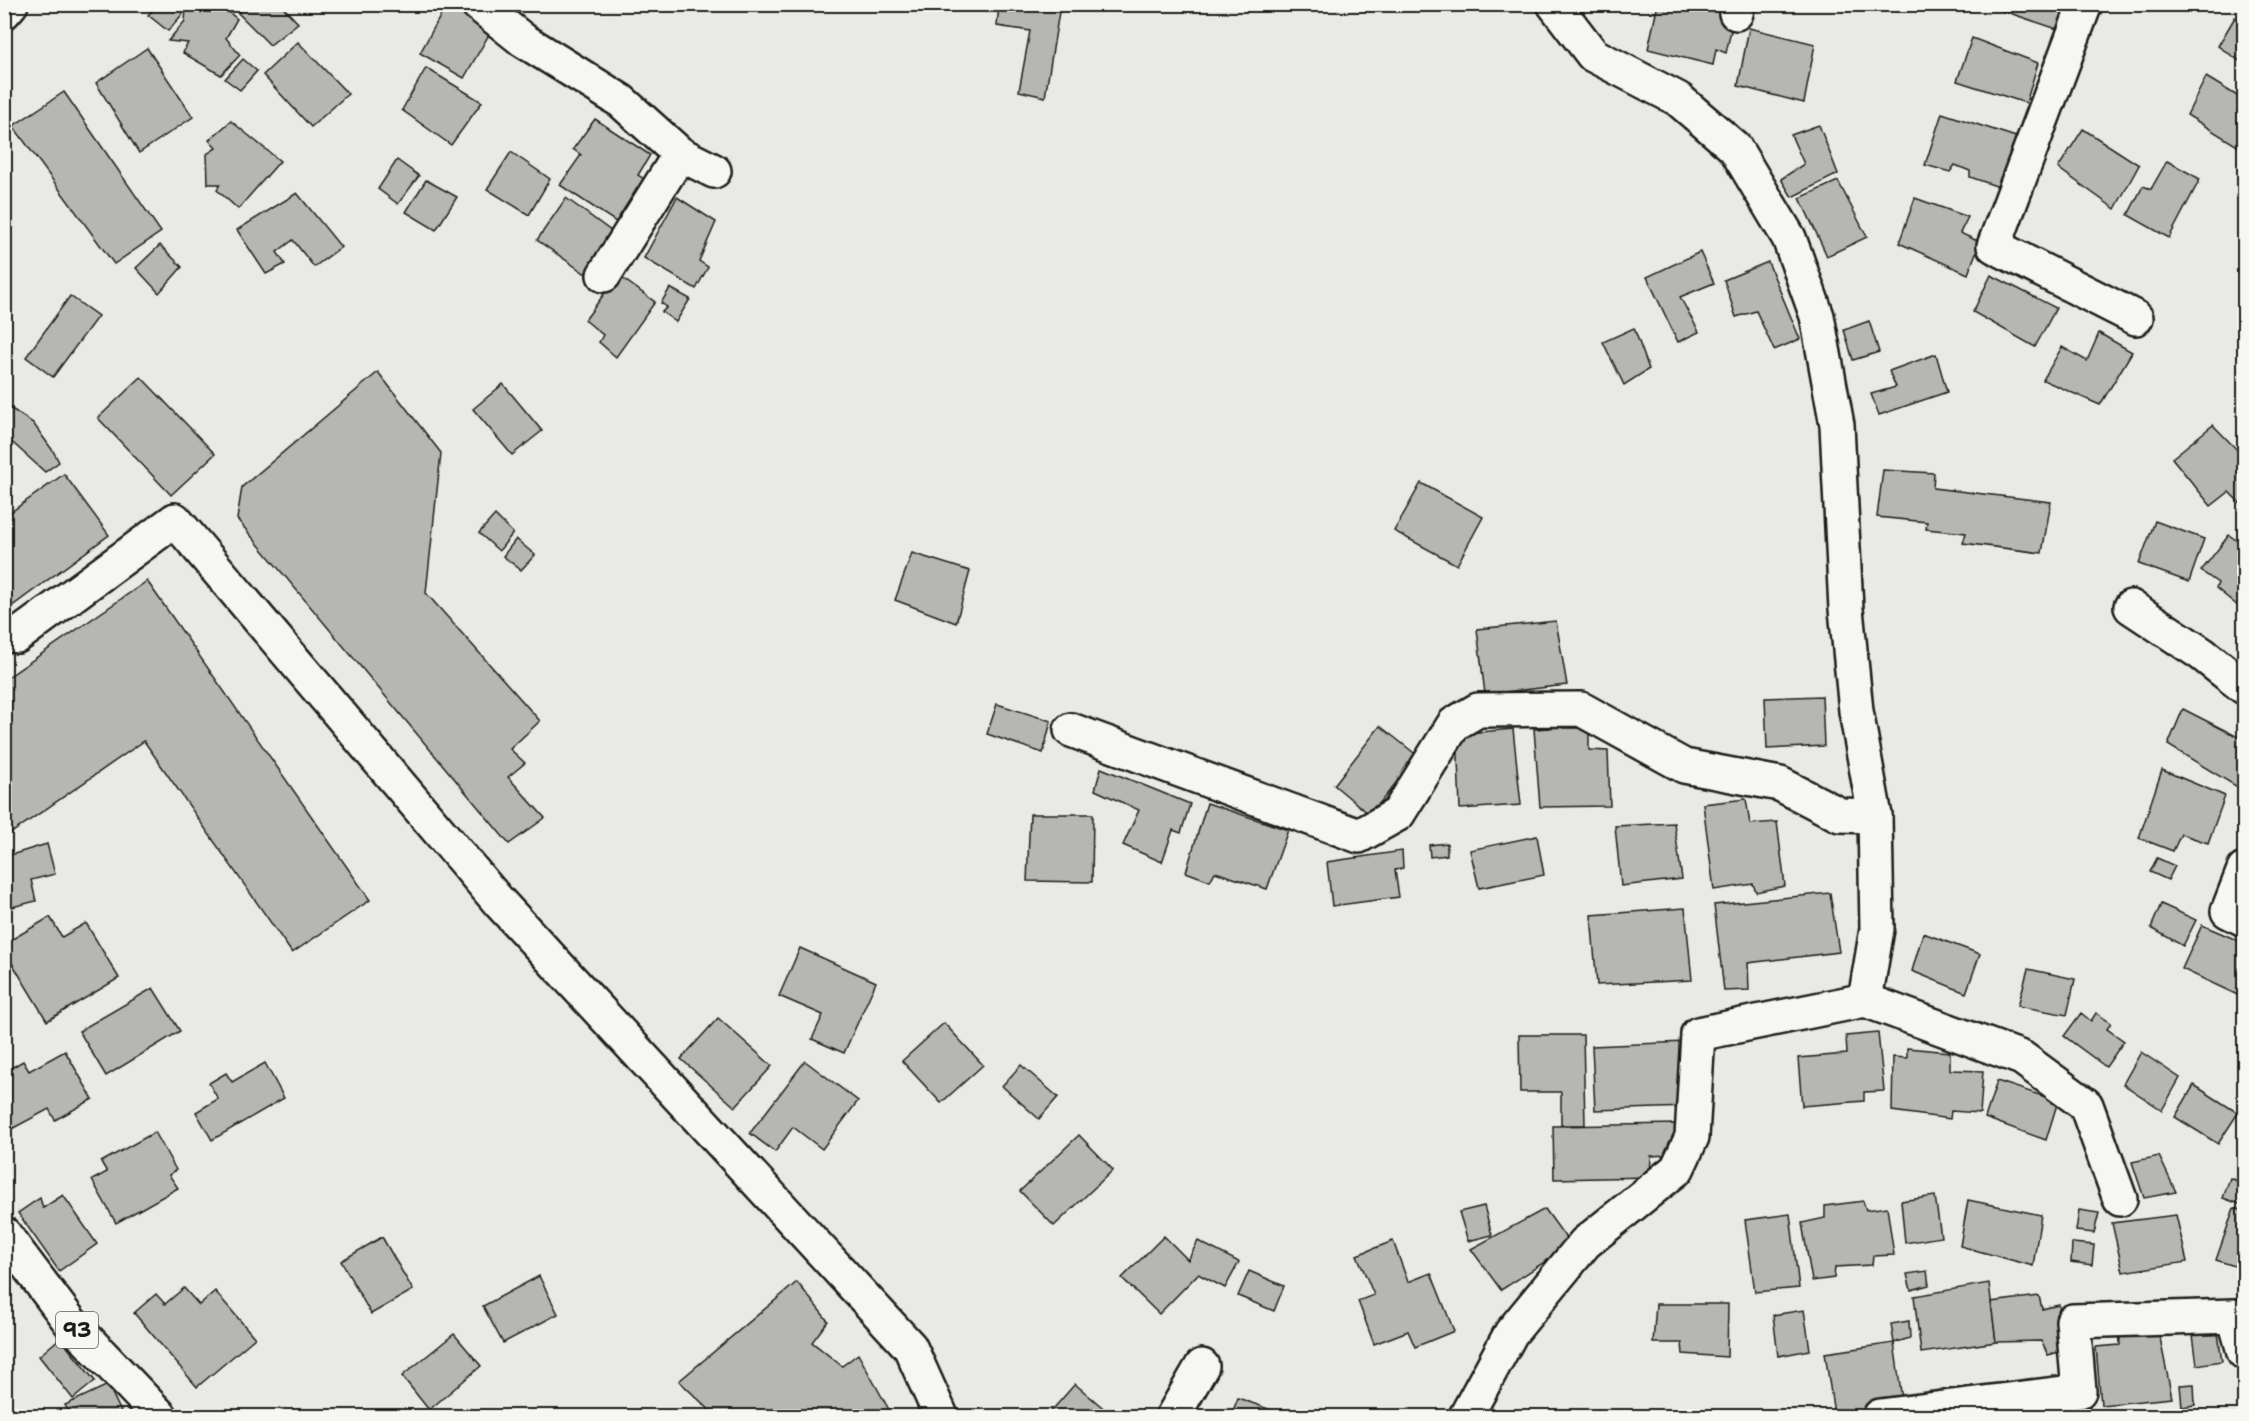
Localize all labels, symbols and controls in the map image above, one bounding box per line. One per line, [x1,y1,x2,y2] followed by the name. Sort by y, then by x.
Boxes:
[56,1312,98,1348] road number: 93

